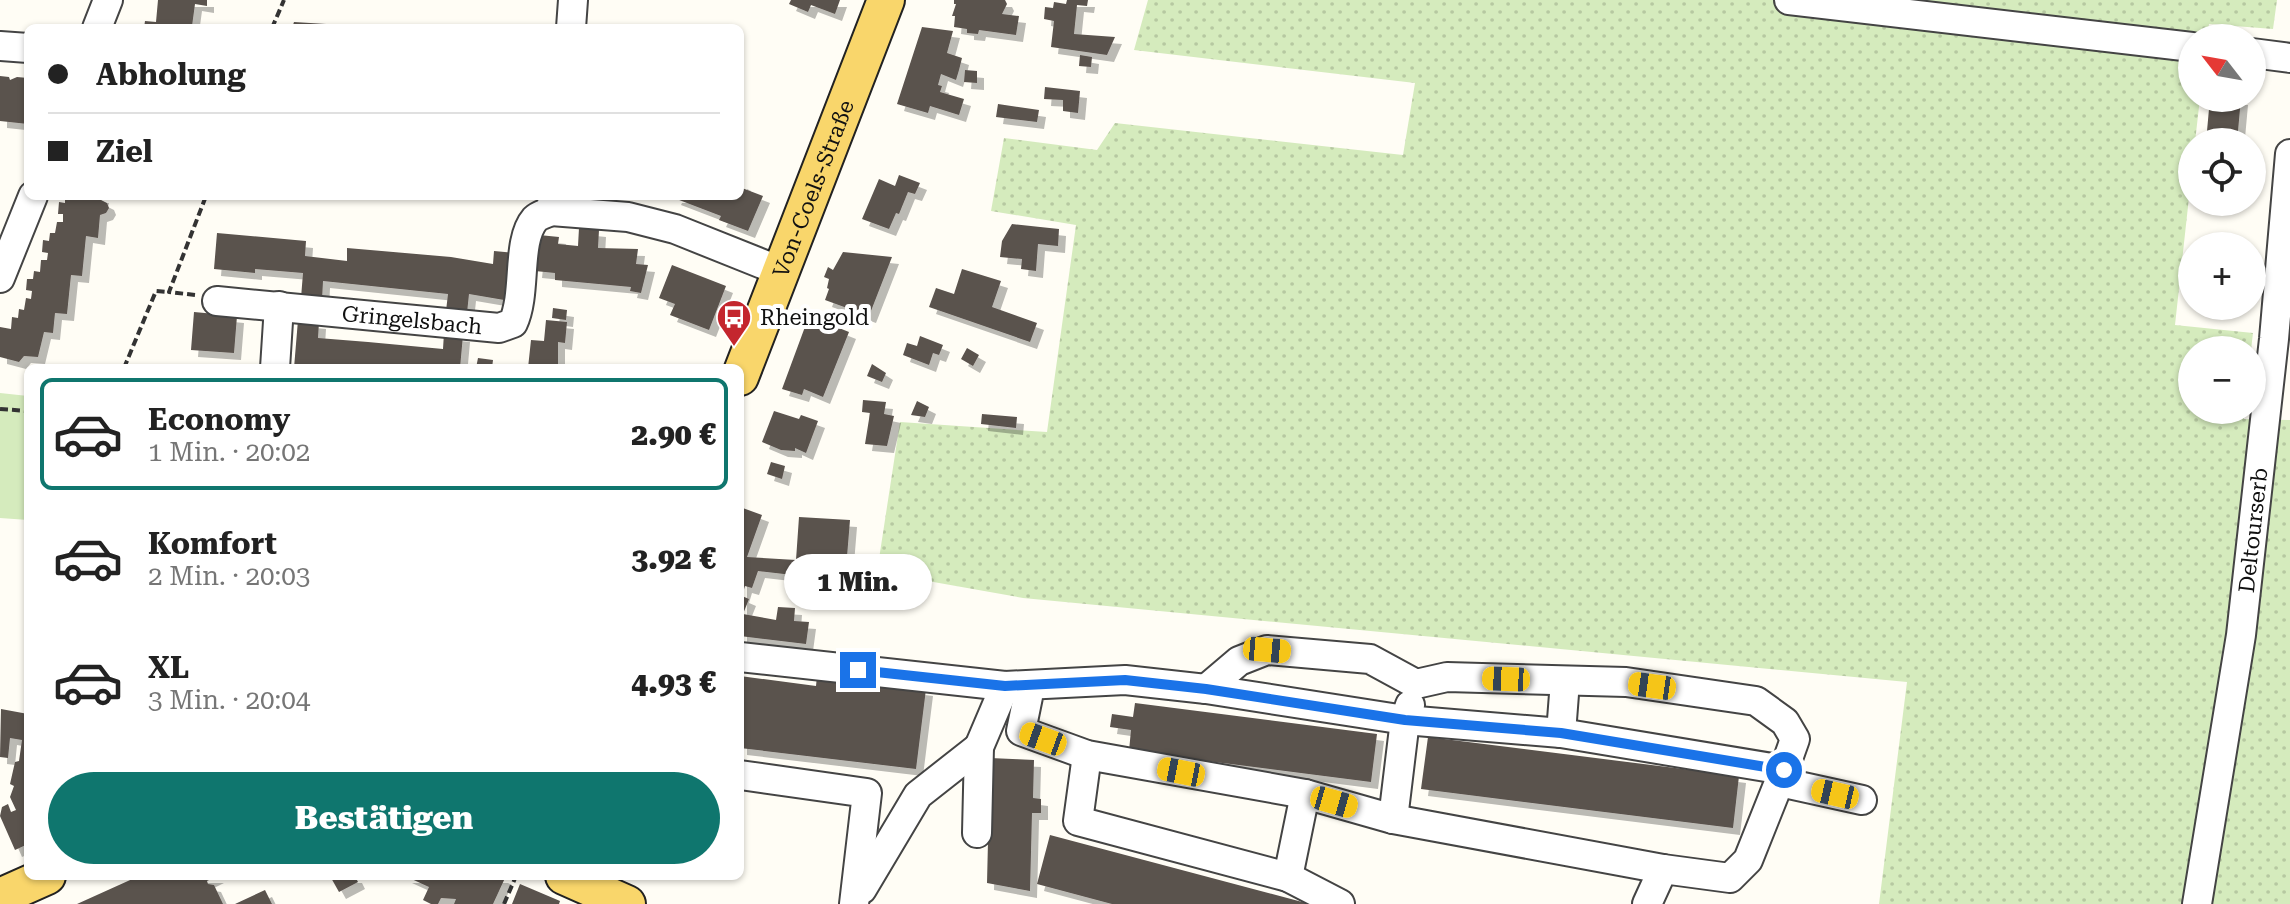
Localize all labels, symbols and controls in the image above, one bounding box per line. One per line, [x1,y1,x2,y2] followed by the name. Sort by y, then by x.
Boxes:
[2178,24,2266,112] north arrow
[2178,24,2266,424] map controls
[96,57,246,92] text: Abholung
[768,97,859,281] street label: Von-Coels-Straße
[2178,128,2266,216] button: locate
[96,134,153,169] text: Ziel
[2178,232,2266,320] button: +
[715,298,753,348] bus stop icon: Rheingold
[341,301,483,339] street label: Gringelsbach
[760,305,869,330] place label: Rheingold
[2178,336,2266,424] button: −
[52,398,124,470] icon: car
[148,402,290,437] text: Economy
[631,417,716,452] text: 2.90 €
[148,437,310,467] text: 1 Min. · 20:02
[2234,466,2273,594] street label: Deltourserb
[52,522,124,594] icon: car
[148,526,277,561] text: Komfort
[631,541,716,576] text: 3.92 €
[784,554,932,610] callout: 1 Min.
[148,561,310,591] text: 2 Min. · 20:03
[817,567,899,597] text: 1 Min.
[1242,636,1292,664] car
[52,646,124,718] icon: car
[148,650,189,685] text: XL
[840,652,876,688] route end
[631,665,716,700] text: 4.93 €
[1482,666,1530,692] car
[1627,671,1677,701] car
[148,685,310,715] text: 3 Min. · 20:04
[1016,720,1070,758] car
[1766,752,1802,788] route start
[1155,756,1207,788] car
[48,772,720,864] button: Bestätigen
[1809,777,1861,811] car
[1308,784,1360,820] car

